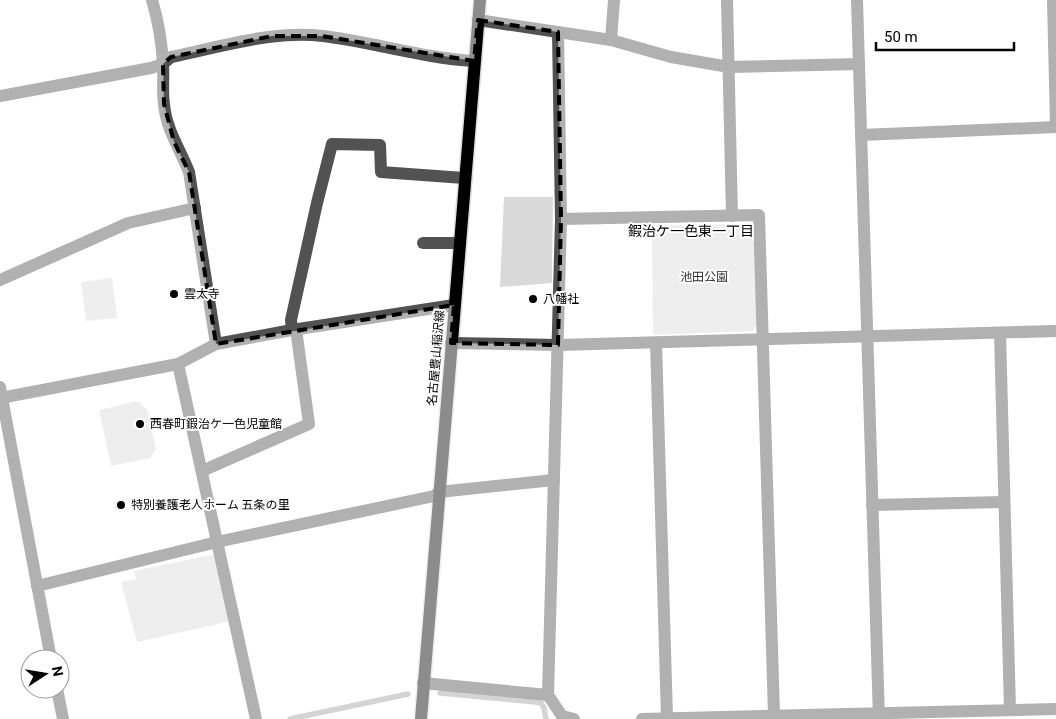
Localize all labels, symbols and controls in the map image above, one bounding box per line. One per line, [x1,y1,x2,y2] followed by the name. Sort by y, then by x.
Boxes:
[876,20,1014,52] scale bar
[884,28,918,46] text: 50 m
[628,223,754,239] district label: 鍜治ケ一色東一丁目
[680,270,728,284] park label: 池田公園
[184,287,220,301] place label: 雲太寺
[168,288,180,300] marker: 雲太寺
[543,292,579,306] place label: 八幡社
[527,293,539,305] marker: 八幡社
[425,310,447,406] street label: 名古屋豊山稲沢線
[150,417,282,431] place label: 西春町鍜治ケ一色児童館
[134,418,146,430] marker: 西春町鍜治ケ一色児童館
[131,498,290,512] place label: 特別養護老人ホーム 五条の里
[115,499,127,511] marker: 特別養護老人ホーム 五条の里
[20,649,70,699] north arrow
[49,665,67,678] text: N

